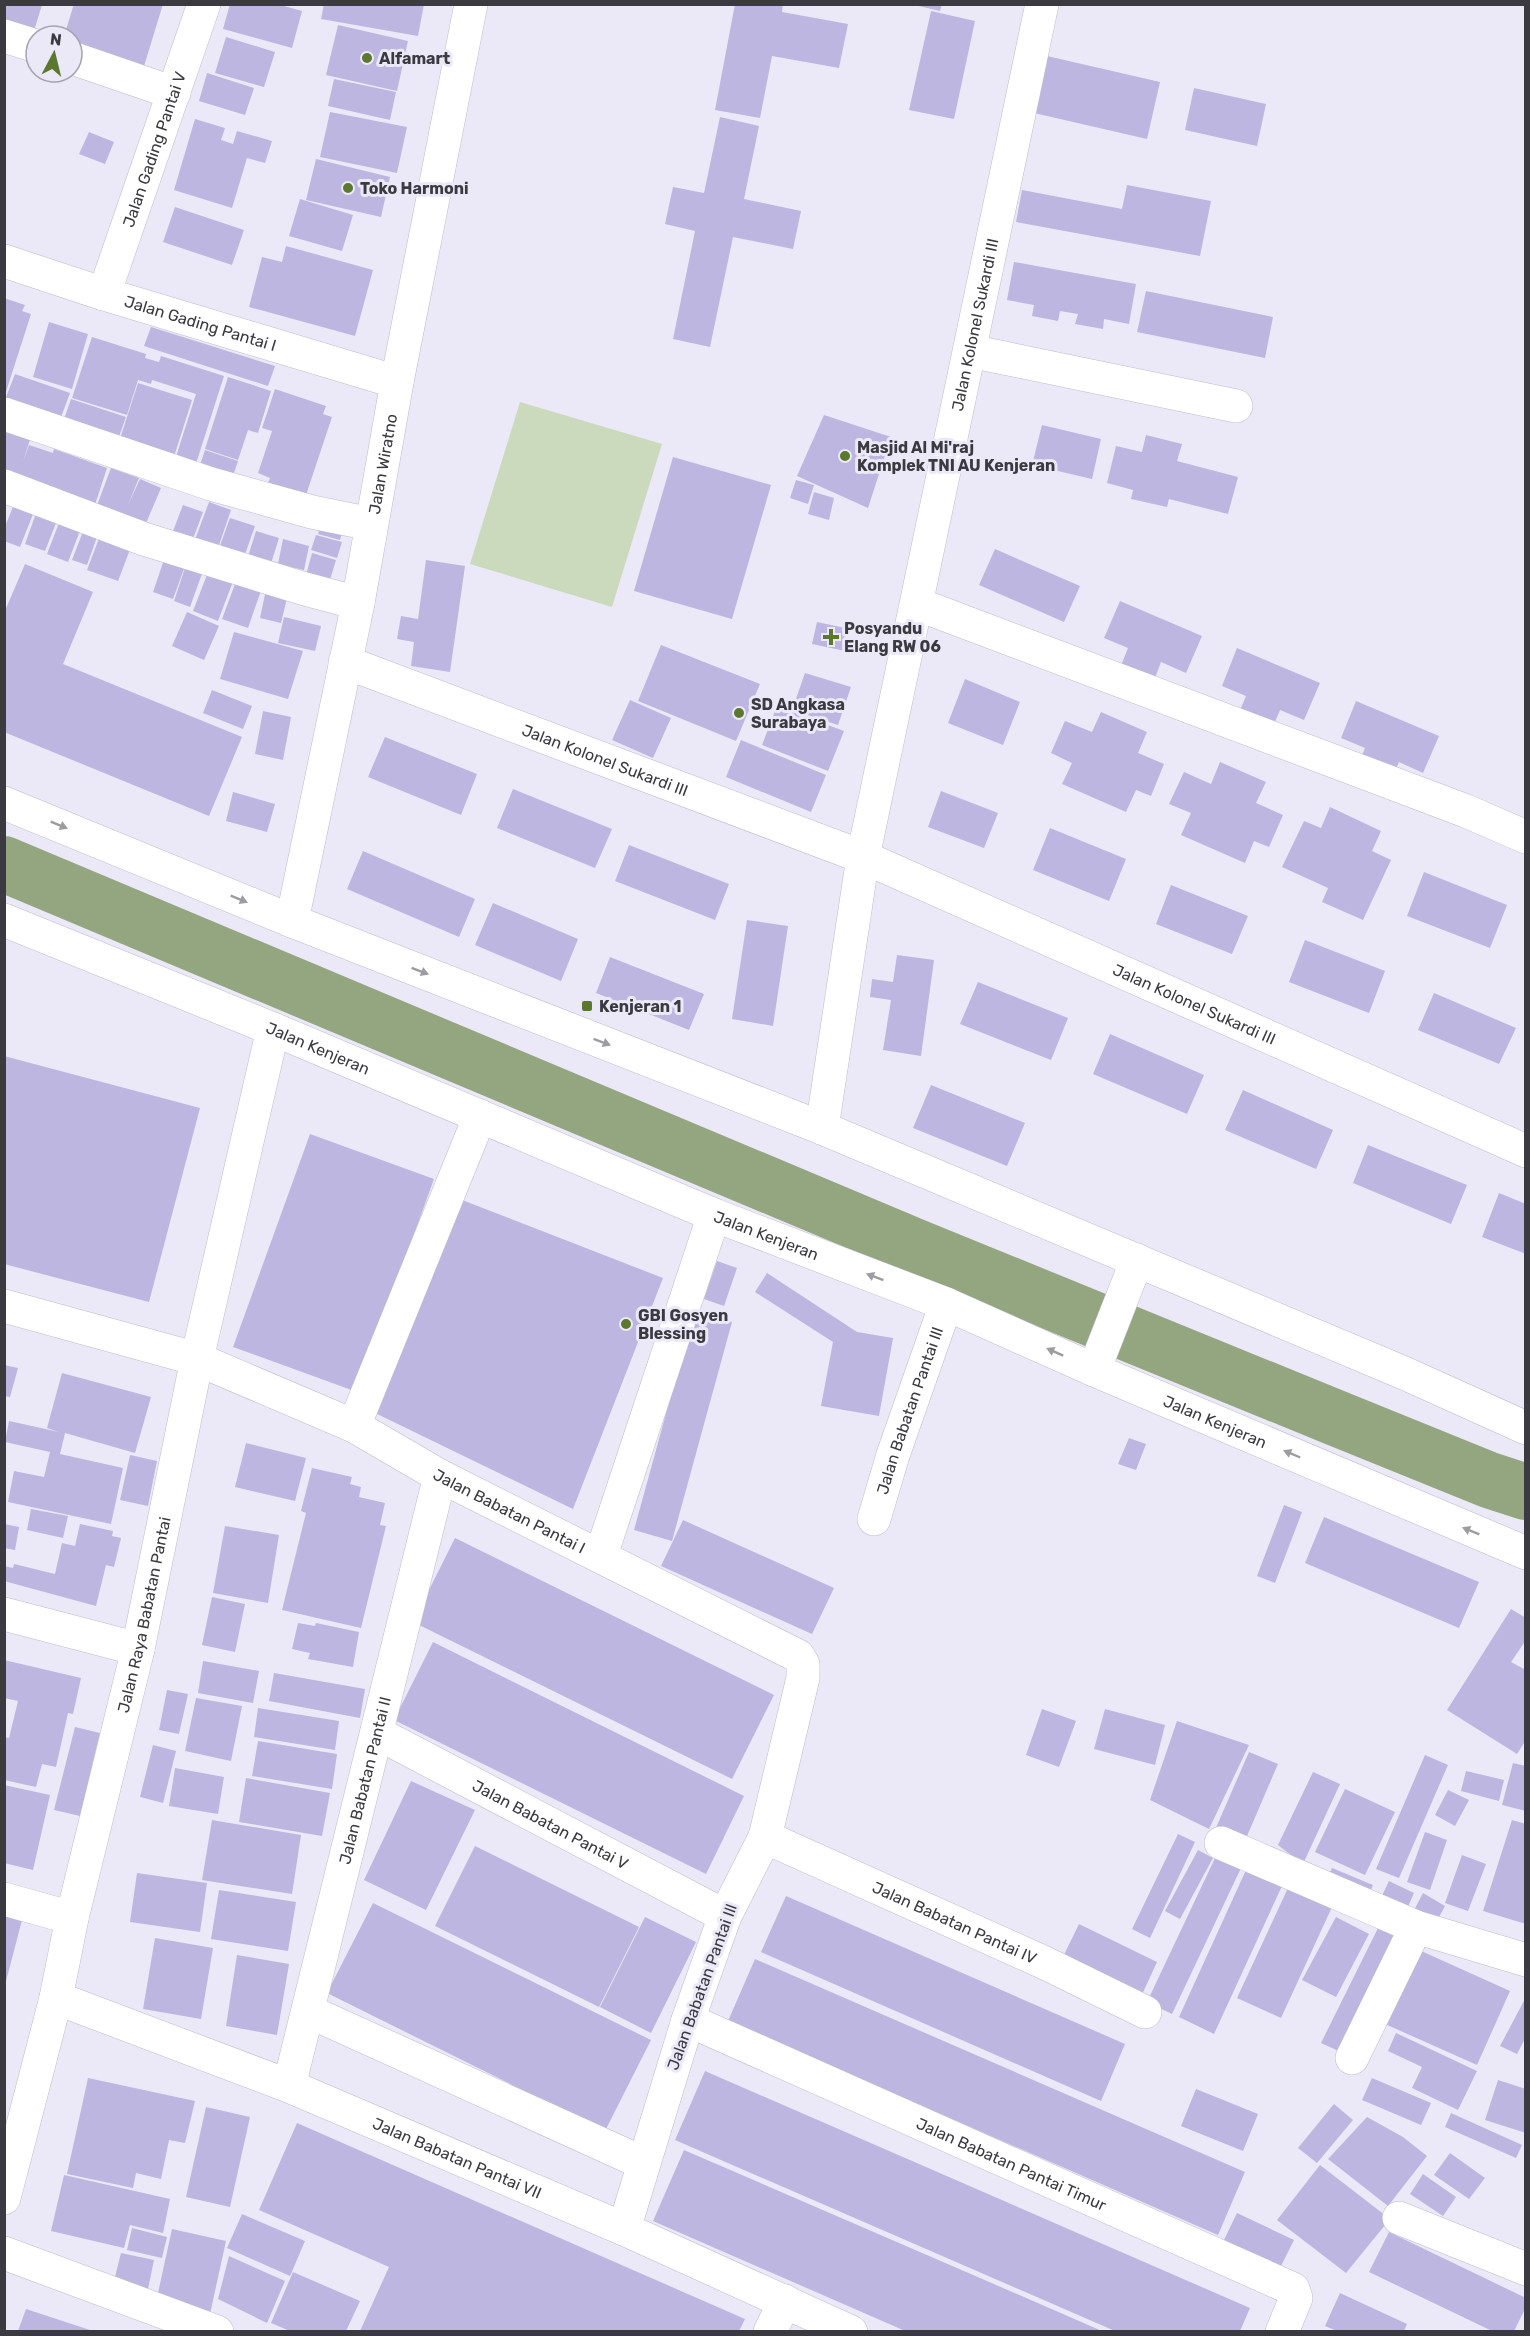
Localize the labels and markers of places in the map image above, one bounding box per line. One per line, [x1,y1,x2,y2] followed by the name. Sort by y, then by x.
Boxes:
[379,49,451,68] place label: Alfamart
[360,51,374,65] marker: Alfamart
[360,179,469,198] place label: Toko Harmoni
[341,181,355,195] marker: Toko Harmoni
[857,438,1055,475] place label: Masjid Al Mi'raj Komplek TNI AU Kenjeran
[838,449,852,463] marker: Masjid Al Mi'raj Komplek TNI AU Kenjeran
[844,619,941,656] place label: Posyandu Elang RW 06
[822,628,840,646] marker: Posyandu Elang RW 06
[751,695,845,732] place label: SD Angkasa Surabaya
[732,706,746,720] marker: SD Angkasa Surabaya
[599,997,682,1016] place label: Kenjeran 1
[580,999,594,1013] marker: Kenjeran 1
[638,1306,728,1343] place label: GBI Gosyen Blessing
[619,1317,633,1331] marker: GBI Gosyen Blessing

